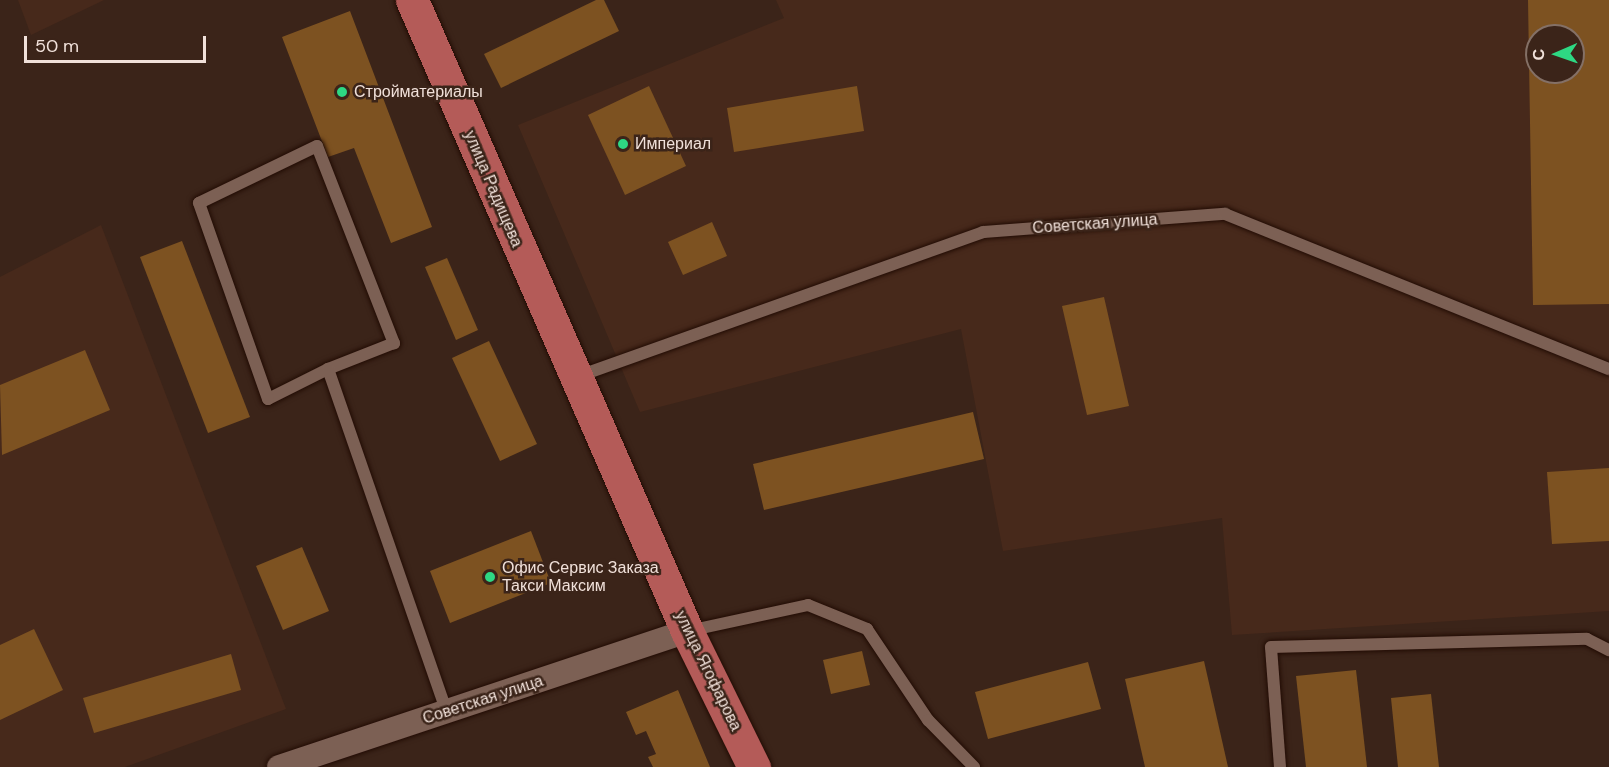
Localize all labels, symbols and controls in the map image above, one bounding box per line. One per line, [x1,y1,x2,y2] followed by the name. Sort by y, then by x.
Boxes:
[27,24,208,62] scale bar
[1525,24,1585,84] north arrow
[35,34,79,58] text: 50 m
[1528,48,1549,61] text: С
[354,82,483,102] place label: Стройматериалы
[335,85,349,99] marker: Стройматериалы
[460,128,526,250] street label: улица Радищева
[635,134,711,154] place label: Империал
[616,137,630,151] marker: Империал
[1032,210,1158,238] street label: Советская улица
[502,558,659,596] place label: Офис Сервис Заказа Такси Максим
[483,570,497,584] marker: Офис Сервис Заказа Такси Максим
[671,608,745,734] street label: улица Ягофарова
[420,671,546,729] street label: Советская улица

